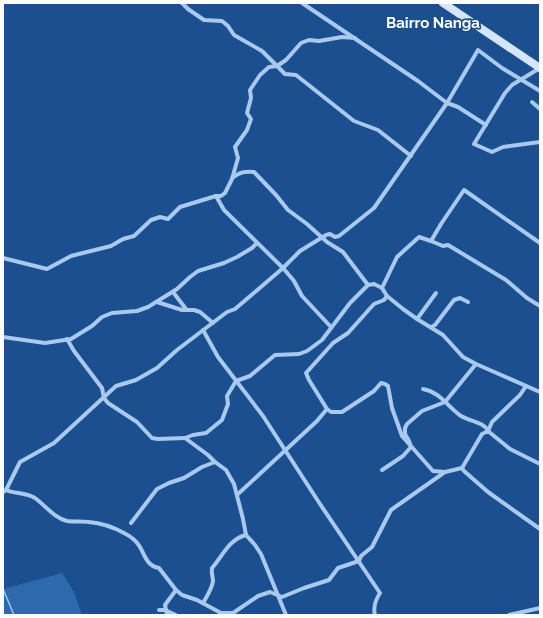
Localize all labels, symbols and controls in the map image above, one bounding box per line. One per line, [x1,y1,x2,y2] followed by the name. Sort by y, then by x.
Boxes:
[386,14,480,32] district label: Bairro Nanga

